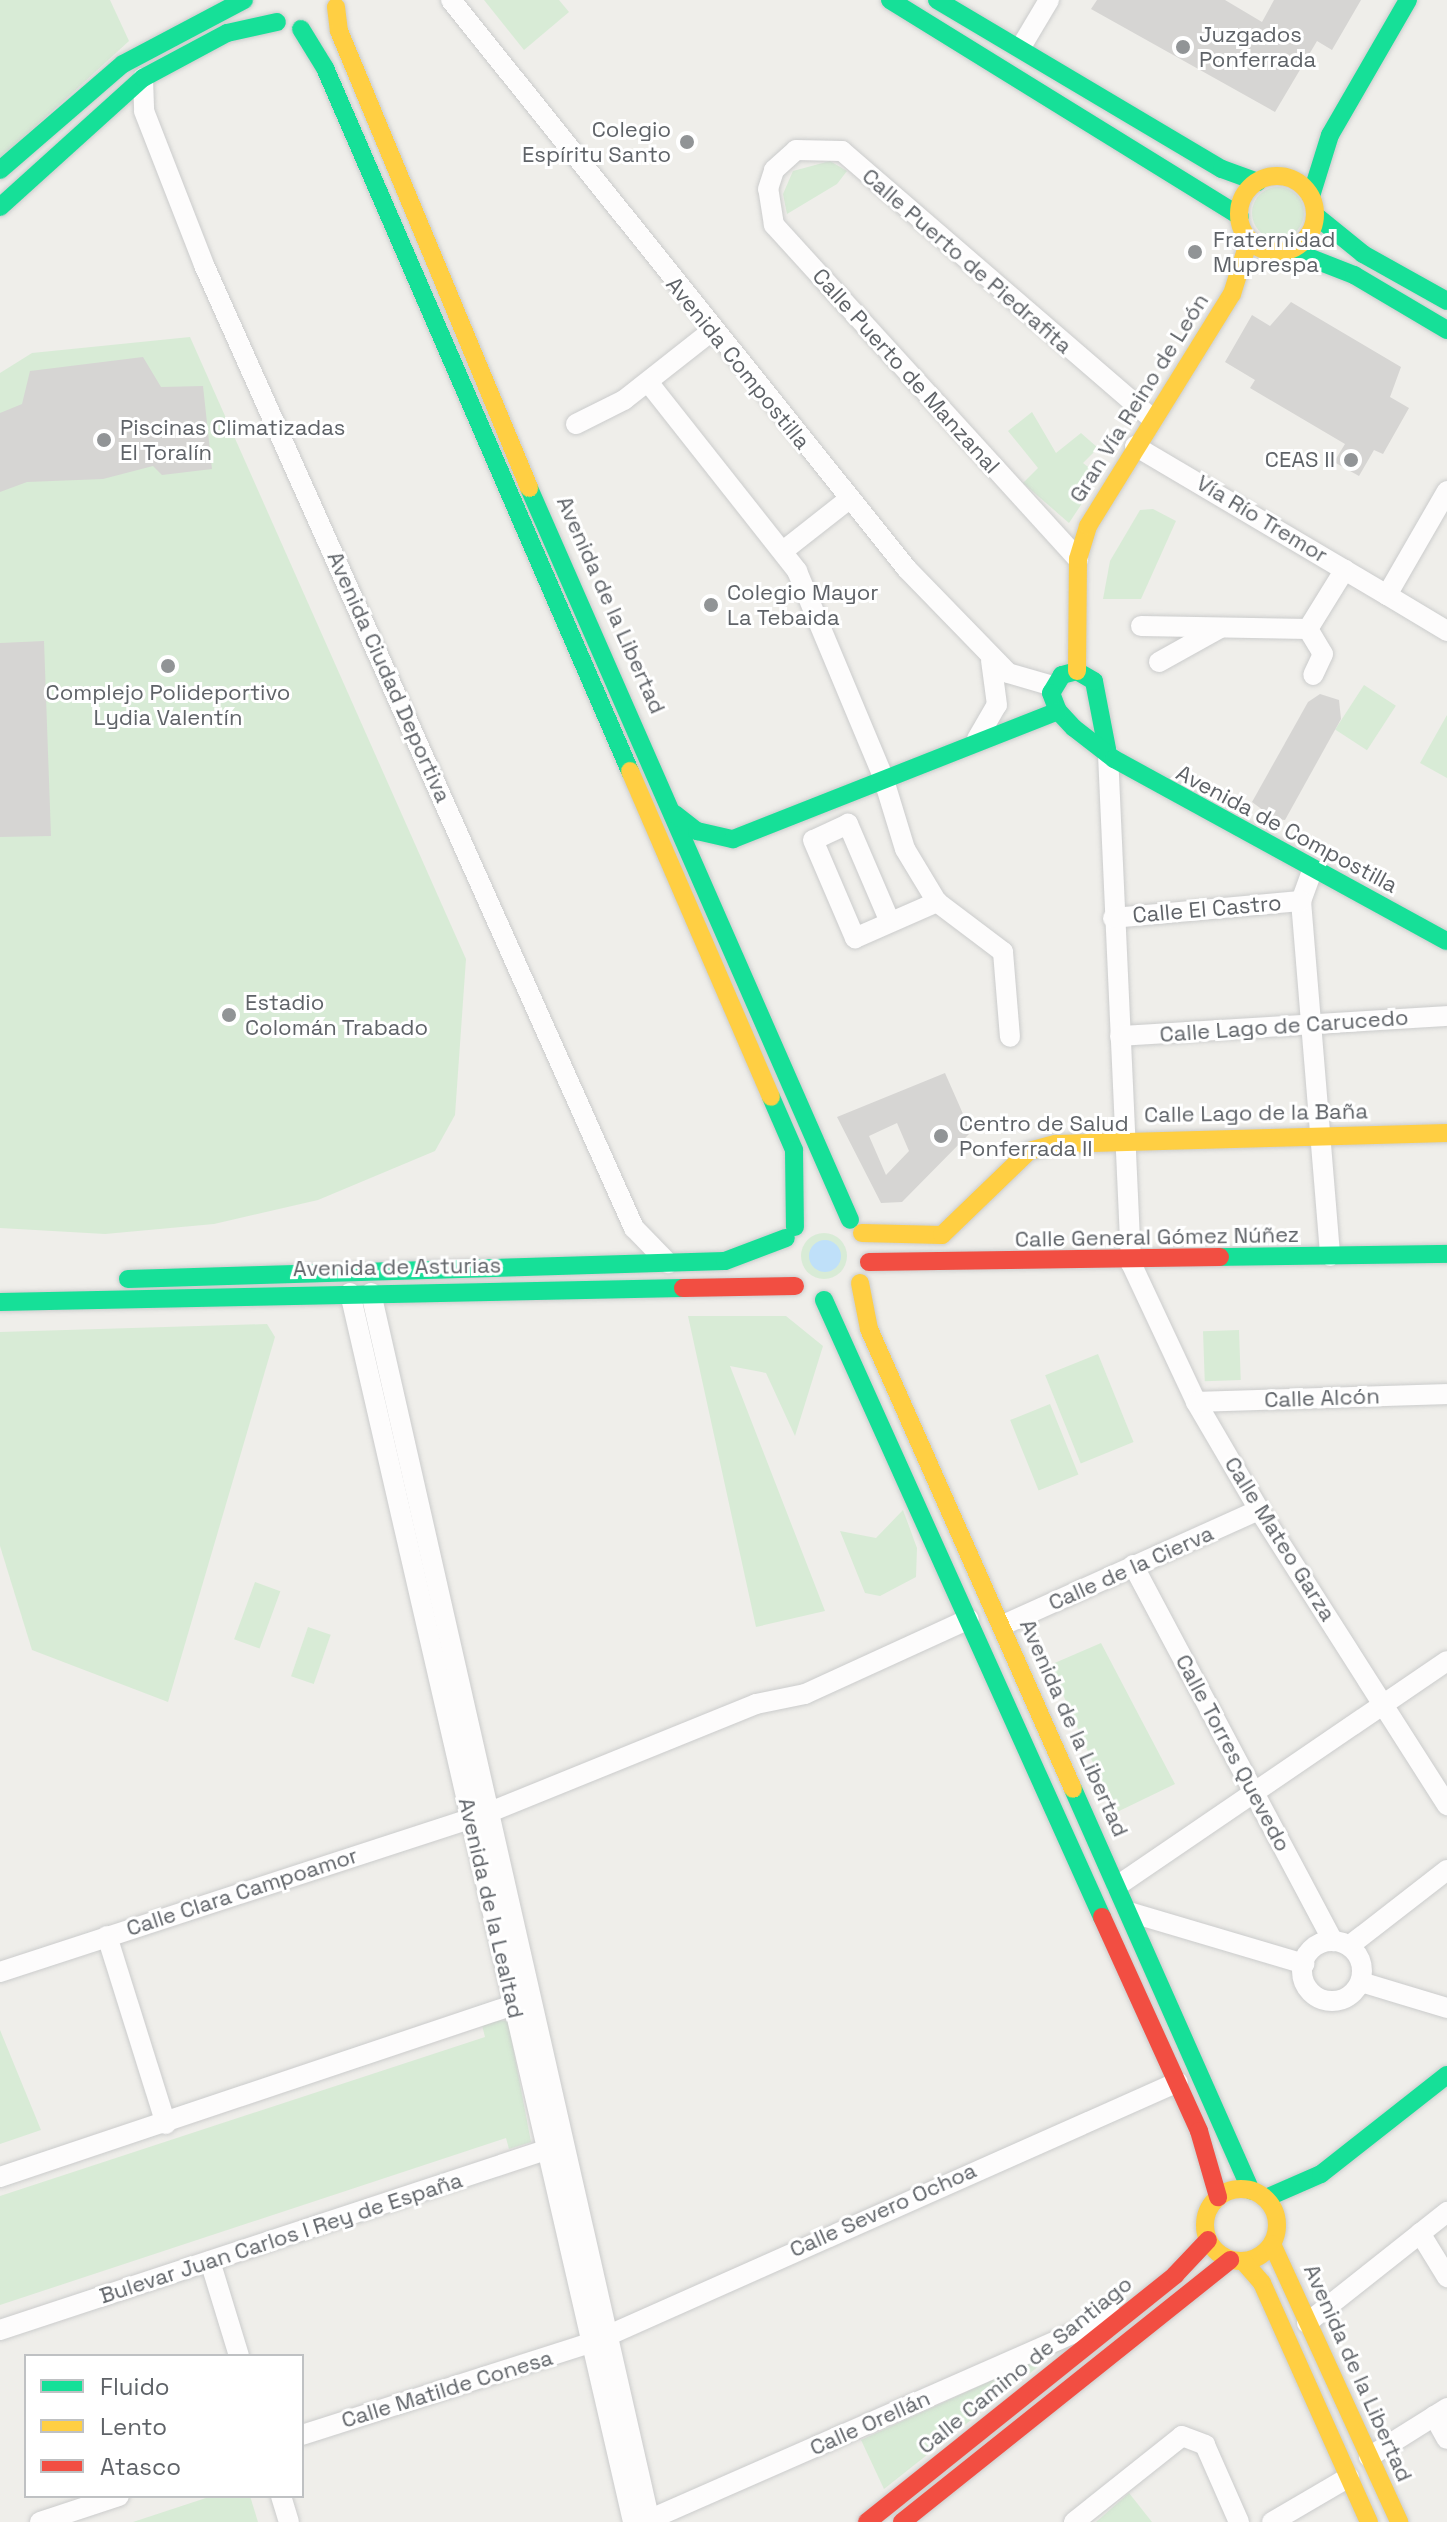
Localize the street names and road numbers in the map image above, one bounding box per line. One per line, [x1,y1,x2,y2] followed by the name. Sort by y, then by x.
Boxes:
[857,163,1077,359] street label: Calle Puerto de Piedrafita
[807,263,1005,479] street label: Calle Puerto de Manzanal
[660,272,816,454] street label: Avenida Compostilla
[1064,289,1214,507] street label: Gran Vía Reino de León
[1191,469,1333,569] street label: Vía Río Tremor
[551,492,671,718] street label: Avenida de la Libertad
[322,547,456,807] street label: Avenida Ciudad Deportiva
[1172,759,1402,899] street label: Avenida de Compostilla
[1131,889,1283,929] street label: Calle El Castro
[1159,1004,1409,1048] street label: Calle Lago de Carucedo
[1144,1098,1368,1128] street label: Calle Lago de la Baña
[1015,1221,1299,1253] street label: Calle General Gómez Núñez
[292,1252,502,1282] street label: Avenida de Asturias
[1264,1383,1380,1413] street label: Calle Alcón
[1219,1452,1341,1626] street label: Calle Mateo Garza
[1044,1520,1218,1616] street label: Calle de la Cierva
[1014,1615,1134,1841] street label: Avenida de la Libertad
[1170,1650,1296,1856] street label: Calle Torres Quevedo
[453,1795,529,2021] street label: Avenida de la Lealtad
[123,1842,361,1942] street label: Calle Clara Campoamor
[786,2157,980,2263] street label: Calle Severo Ochoa
[96,2167,466,2309] street label: Bulevar Juan Carlos I Rey de España
[1298,2260,1418,2486] street label: Avenida de la Libertad
[913,2270,1137,2460] street label: Calle Camino de Santiago
[338,2344,556,2434] street label: Calle Matilde Conesa
[806,2385,934,2461] street label: Calle Orellán

